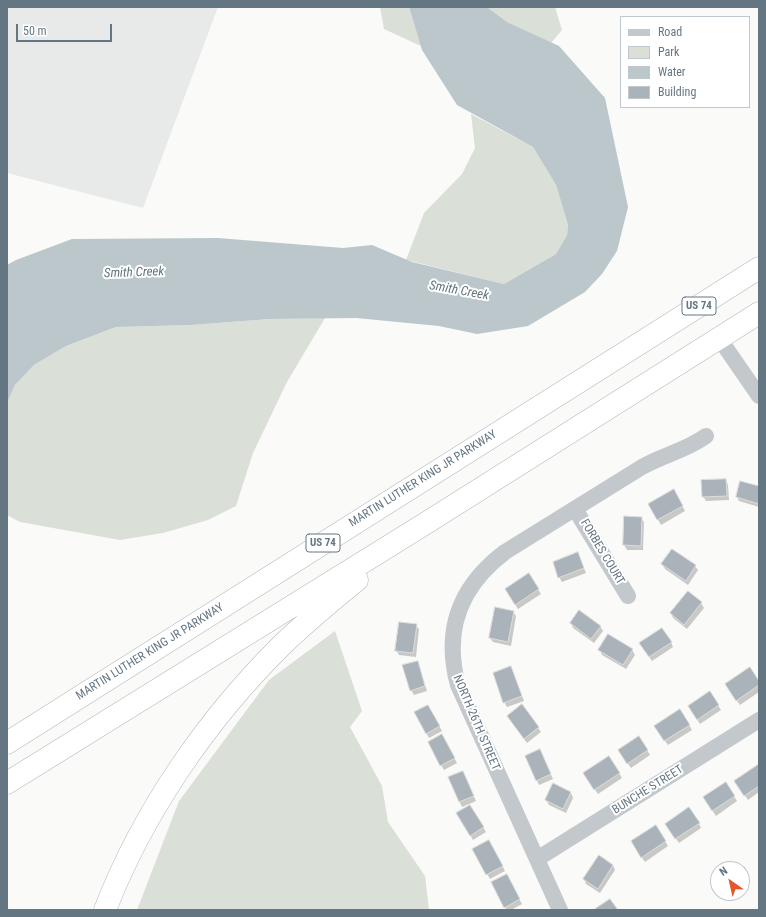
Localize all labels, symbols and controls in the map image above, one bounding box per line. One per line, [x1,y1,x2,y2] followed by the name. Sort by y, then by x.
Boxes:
[18,16,114,42] scale bar
[620,16,750,108] legend
[23,24,47,38] text: 50 m
[658,25,682,39] text: Road
[658,45,679,59] text: Park
[658,65,686,79] text: Water
[658,85,696,99] text: Building
[104,264,164,282] water label: Smith Creek
[428,278,490,304] water label: Smith Creek
[682,297,716,315] road number: US 74
[347,428,499,530] street label: MARTIN LUTHER KING JR PARKWAY
[577,517,627,587] street label: FORBES COURT
[306,534,340,552] road number: US 74
[74,601,226,703] street label: MARTIN LUTHER KING JR PARKWAY
[449,673,503,773] street label: NORTH 26TH STREET
[610,762,686,818] street label: BUNCHE STREET
[710,861,750,901] north arrow
[717,864,730,879] text: N

